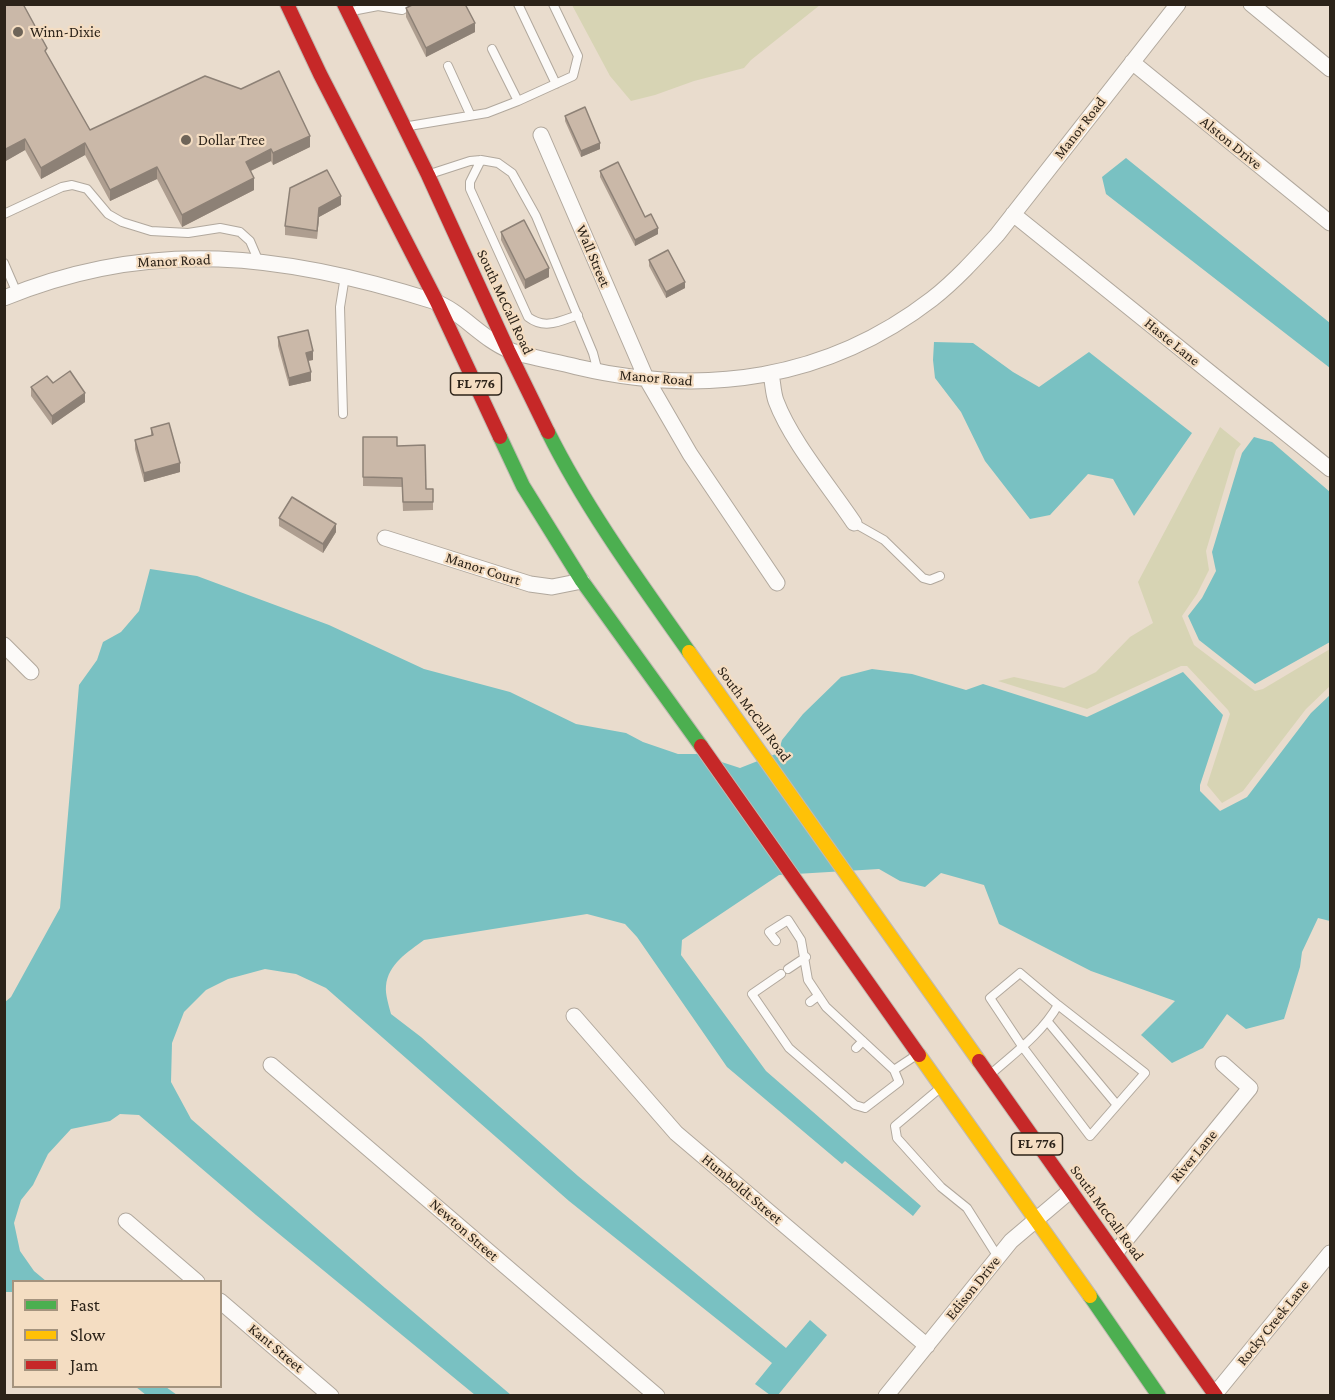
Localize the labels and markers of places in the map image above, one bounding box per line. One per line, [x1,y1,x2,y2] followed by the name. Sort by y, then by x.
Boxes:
[30,23,101,41] place label: Winn-Dixie
[11,25,25,39] marker: Winn-Dixie
[198,131,265,149] place label: Dollar Tree
[179,133,193,147] marker: Dollar Tree

